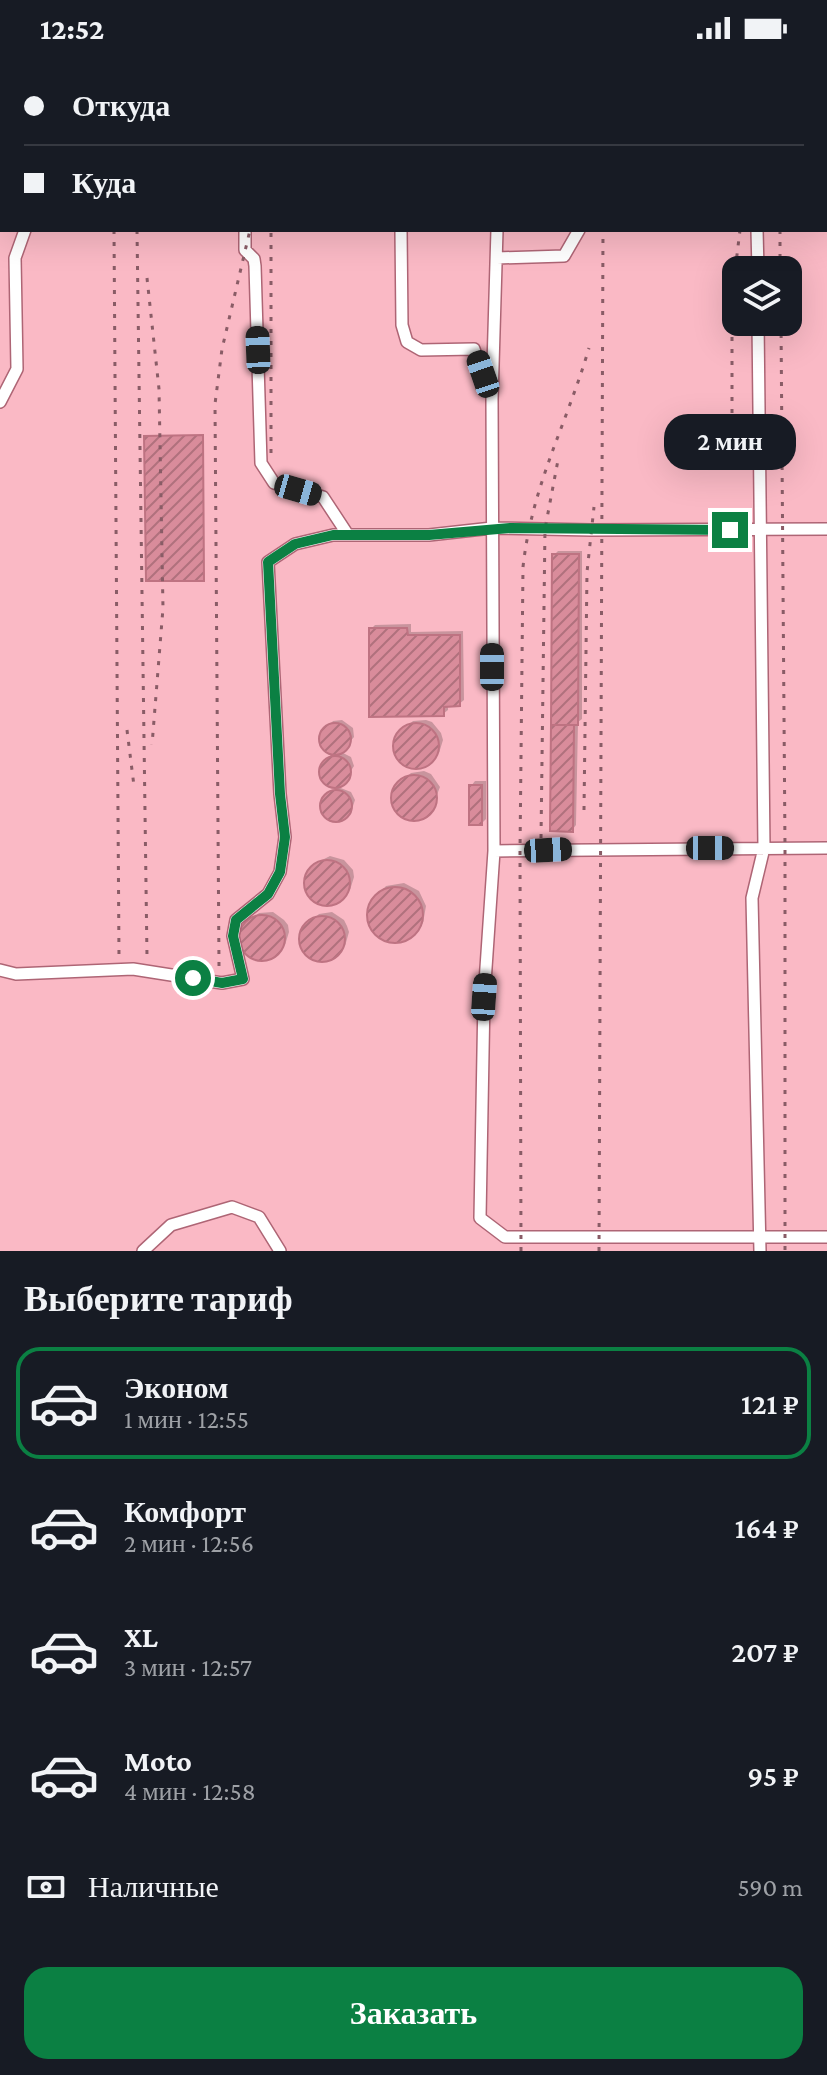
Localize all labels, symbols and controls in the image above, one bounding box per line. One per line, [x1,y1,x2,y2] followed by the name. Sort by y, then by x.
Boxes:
[40,12,104,45] text: 12:52
[72,89,170,122] text: Откуда
[72,166,136,199] text: Куда
[722,256,802,336] map controls
[722,256,802,336] button: layers
[245,326,271,374] car
[464,347,502,401] car
[664,414,796,470] callout: 2 мин
[697,427,763,456] text: 2 мин
[272,472,324,508] car
[712,512,748,548] route end
[480,643,504,691] car
[686,836,734,860] car
[523,837,573,863] car
[175,960,211,996] route start
[470,972,498,1022] car
[24,1279,293,1319] text: Выберите тариф
[28,1367,100,1439] icon: car
[124,1371,228,1404] text: Эконом
[741,1387,799,1420] text: 121 ₽
[124,1405,249,1434] text: 1 мин · 12:55
[28,1491,100,1563] icon: car
[124,1495,246,1528] text: Комфорт
[735,1511,799,1544] text: 164 ₽
[124,1529,254,1558] text: 2 мин · 12:56
[28,1615,100,1687] icon: car
[124,1620,158,1653] text: XL
[731,1635,799,1668] text: 207 ₽
[124,1653,252,1682] text: 3 мин · 12:57
[28,1739,100,1811] icon: car
[124,1744,192,1777] text: Moto
[747,1759,799,1792] text: 95 ₽
[124,1777,256,1806] text: 4 мин · 12:58
[24,1865,68,1909] icon: cash
[88,1870,219,1903] text: Наличные
[737,1873,803,1902] text: 590 m
[24,1967,803,2059] button: Заказать

